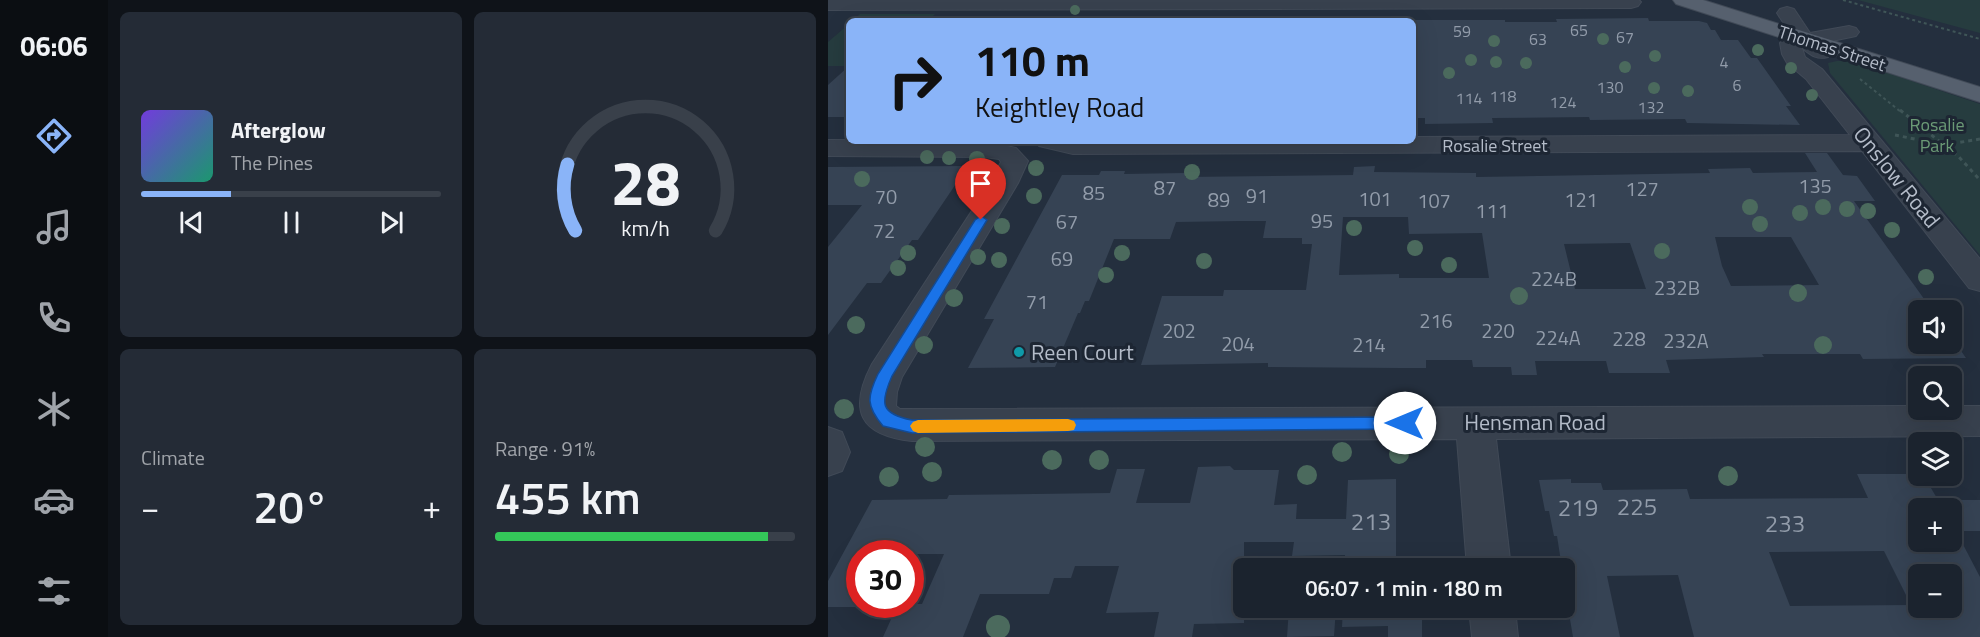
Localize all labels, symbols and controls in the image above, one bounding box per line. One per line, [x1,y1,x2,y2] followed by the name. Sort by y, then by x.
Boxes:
[1570,18,1588,42] house number: 65
[1775,18,1890,78] street label: Thomas Street
[1453,19,1471,43] house number: 59
[20,25,88,66] text: 06:06
[1616,25,1634,49] house number: 67
[1529,27,1547,51] house number: 63
[975,28,1090,92] text: 110 m
[876,42,954,120] icon: right
[1720,50,1729,74] house number: 4
[1733,73,1742,97] house number: 6
[1597,75,1623,99] house number: 130
[1490,84,1516,108] house number: 118
[975,86,1144,127] text: Keightley Road
[1456,86,1482,110] house number: 114
[1550,90,1576,114] house number: 124
[1638,95,1664,119] house number: 132
[1909,111,1965,159] park label: Rosalie Park
[231,113,326,147] text: Afterglow
[33,115,75,157] icon: directions
[1845,119,1949,235] street label: Onslow Road
[1442,132,1548,159] street label: Rosalie Street
[610,135,680,230] text: 28
[231,147,313,178] text: The Pines
[955,158,1006,220] pin
[964,167,997,200] icon: arrive
[1798,170,1832,201] house number: 135
[1154,172,1176,203] house number: 87
[1625,173,1659,204] house number: 127
[1083,177,1105,208] house number: 85
[1246,180,1268,211] house number: 91
[875,181,897,212] house number: 70
[1358,183,1392,214] house number: 101
[1208,184,1230,215] house number: 89
[1564,184,1598,215] house number: 121
[1417,185,1451,216] house number: 107
[1475,195,1509,226] house number: 111
[1311,205,1333,236] house number: 95
[33,206,75,248] icon: music
[175,206,208,239] icon: previous
[275,206,308,239] icon: pause
[375,206,408,239] icon: next
[1056,206,1078,237] house number: 67
[621,213,669,245] text: km/h
[873,215,895,246] house number: 72
[1051,243,1073,274] house number: 69
[1531,263,1577,294] house number: 224B
[1654,272,1700,303] house number: 232B
[1026,286,1048,317] house number: 71
[33,297,75,339] icon: phone
[1908,300,1962,618] map controls
[1908,300,1962,354] button: sound
[1419,305,1453,336] house number: 216
[1162,315,1196,346] house number: 202
[1481,315,1515,346] house number: 220
[1535,322,1581,353] house number: 224A
[1612,323,1646,354] house number: 228
[1663,325,1709,356] house number: 232A
[1221,328,1255,359] house number: 204
[1352,329,1386,360] house number: 214
[1031,335,1134,369] place label: Reen Court
[1012,345,1026,359] marker: Reen Court
[1908,366,1962,420] button: search
[33,388,75,430] icon: climate
[1373,391,1437,455] position arrow
[1464,405,1606,439] street label: Hensman Road
[1908,432,1962,486] button: layers
[495,433,595,464] text: Range · 91%
[141,442,205,473] text: Climate
[495,463,641,531] text: 455 km
[253,472,329,540] text: 20°
[33,479,75,521] icon: car
[141,482,159,532] text: −
[423,482,441,532] text: +
[1617,488,1657,524] house number: 225
[1558,489,1598,525] house number: 219
[1908,498,1962,552] button: +
[1351,503,1391,539] house number: 213
[1765,505,1805,541] house number: 233
[846,540,924,618] speed limit sign: 30
[1908,564,1962,618] button: −
[33,570,75,612] icon: filters
[1305,571,1503,605] text: 06:07 · 1 min · 180 m

